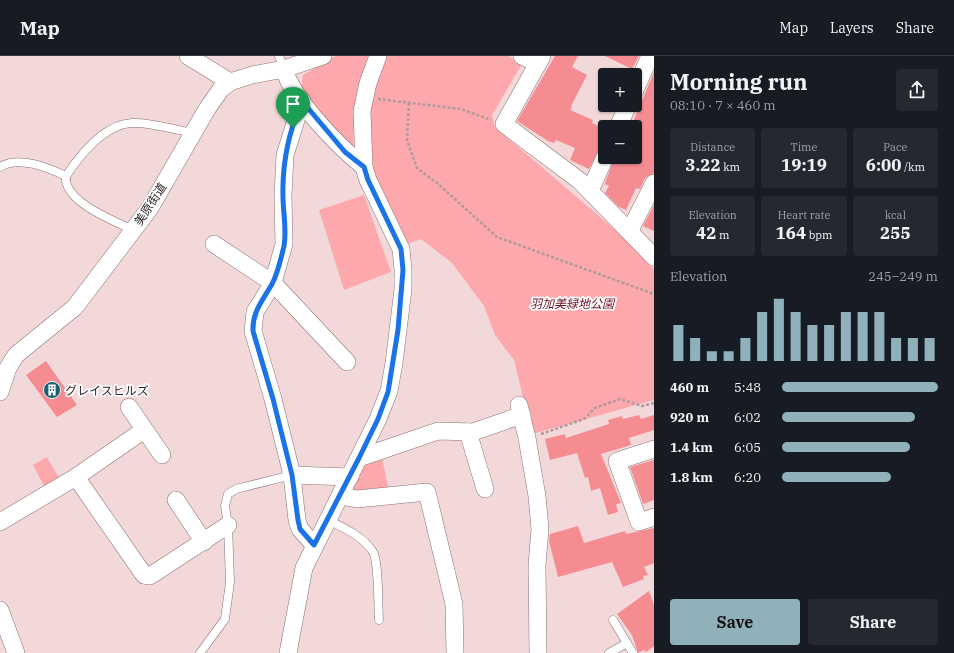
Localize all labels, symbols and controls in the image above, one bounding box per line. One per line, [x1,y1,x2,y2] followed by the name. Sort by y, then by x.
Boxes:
[20,16,60,40] text: Map
[780,19,808,37] text: Map
[830,19,874,37] text: Layers
[896,19,934,37] text: Share
[670,67,808,96] text: Morning run
[598,68,642,164] map controls
[598,68,642,112] button: +
[896,69,938,111] button: share
[276,87,310,128] pin
[282,93,304,115] icon: arrive
[670,97,776,114] text: 08:10 · 7 × 460 m
[598,120,642,164] button: −
[690,140,735,154] text: Distance
[790,140,818,154] text: Time
[883,140,907,154] text: Pace
[685,154,721,176] text: 3.22
[781,154,827,176] text: 19:19
[866,154,901,176] text: 6:00
[721,160,740,174] text: km
[901,160,925,174] text: /km
[131,180,169,228] street label: 美原街道
[688,208,737,222] text: Elevation
[778,208,830,222] text: Heart rate
[885,208,906,222] text: kcal
[696,222,716,244] text: 42
[776,222,806,244] text: 164
[880,222,911,244] text: 255
[716,228,729,242] text: m
[806,228,832,242] text: bpm
[670,268,727,285] text: Elevation
[868,268,938,285] text: 245–249 m
[530,296,616,311] park label: 羽加美緑地公園
[670,379,709,396] text: 460 m
[734,379,761,396] text: 5:48
[42,380,62,400] building icon: グレイスヒルズ
[65,383,149,398] place label: グレイスヒルズ
[670,409,709,426] text: 920 m
[734,409,761,426] text: 6:02
[670,439,713,456] text: 1.4 km
[734,439,761,456] text: 6:05
[670,469,713,486] text: 1.8 km
[734,469,761,486] text: 6:20
[670,599,800,645] button: Save
[808,599,938,645] button: Share

